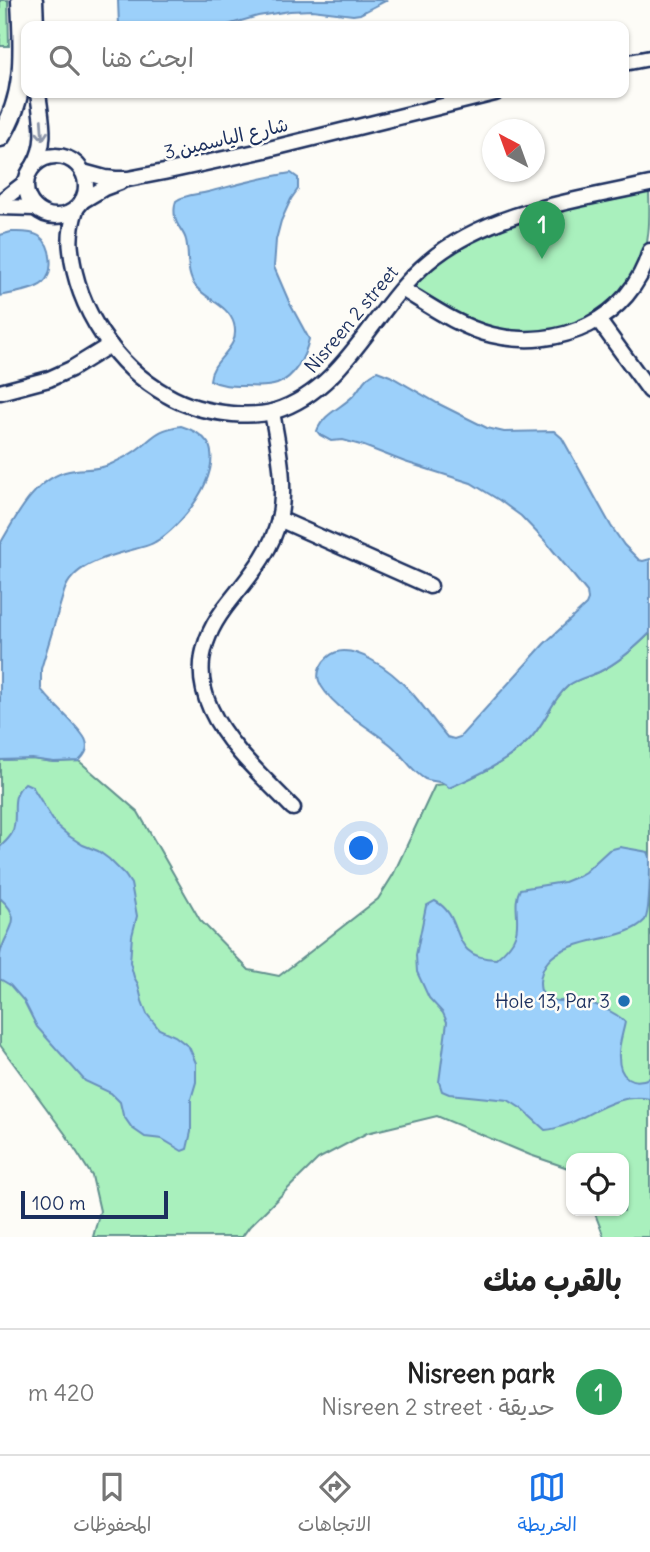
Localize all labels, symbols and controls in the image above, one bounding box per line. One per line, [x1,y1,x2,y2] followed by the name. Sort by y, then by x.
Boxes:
[21,21,629,98] search box
[45,41,83,79] icon: search
[101,41,194,74] text: ابحث هنا
[162,112,291,166] street label: شارع الياسمين 3
[36,118,49,141] one-way arrow
[482,119,545,182] north arrow
[519,201,565,259] pin: 1
[299,260,403,378] street label: Nisreen 2 street
[344,831,378,865] your location
[495,989,610,1013] place label: Hole 13, Par 3
[616,993,632,1009] marker: Hole 13, Par 3
[566,1153,629,1216] map controls
[566,1153,629,1216] button: locate
[21,1188,168,1220] scale bar
[32,1191,86,1215] text: 100 m
[483,1261,622,1299] text: بالقرب منك
[407,1357,555,1390] text: Nisreen park
[28,1378,95,1407] text: 420 m
[594,1378,604,1407] text: 1
[321,1392,555,1421] text: حديقة · Nisreen 2 street
[73,1468,151,1541] tab: المحفوظات
[298,1468,371,1541] tab: الاتجاهات
[518,1468,577,1541] tab: الخريطة

